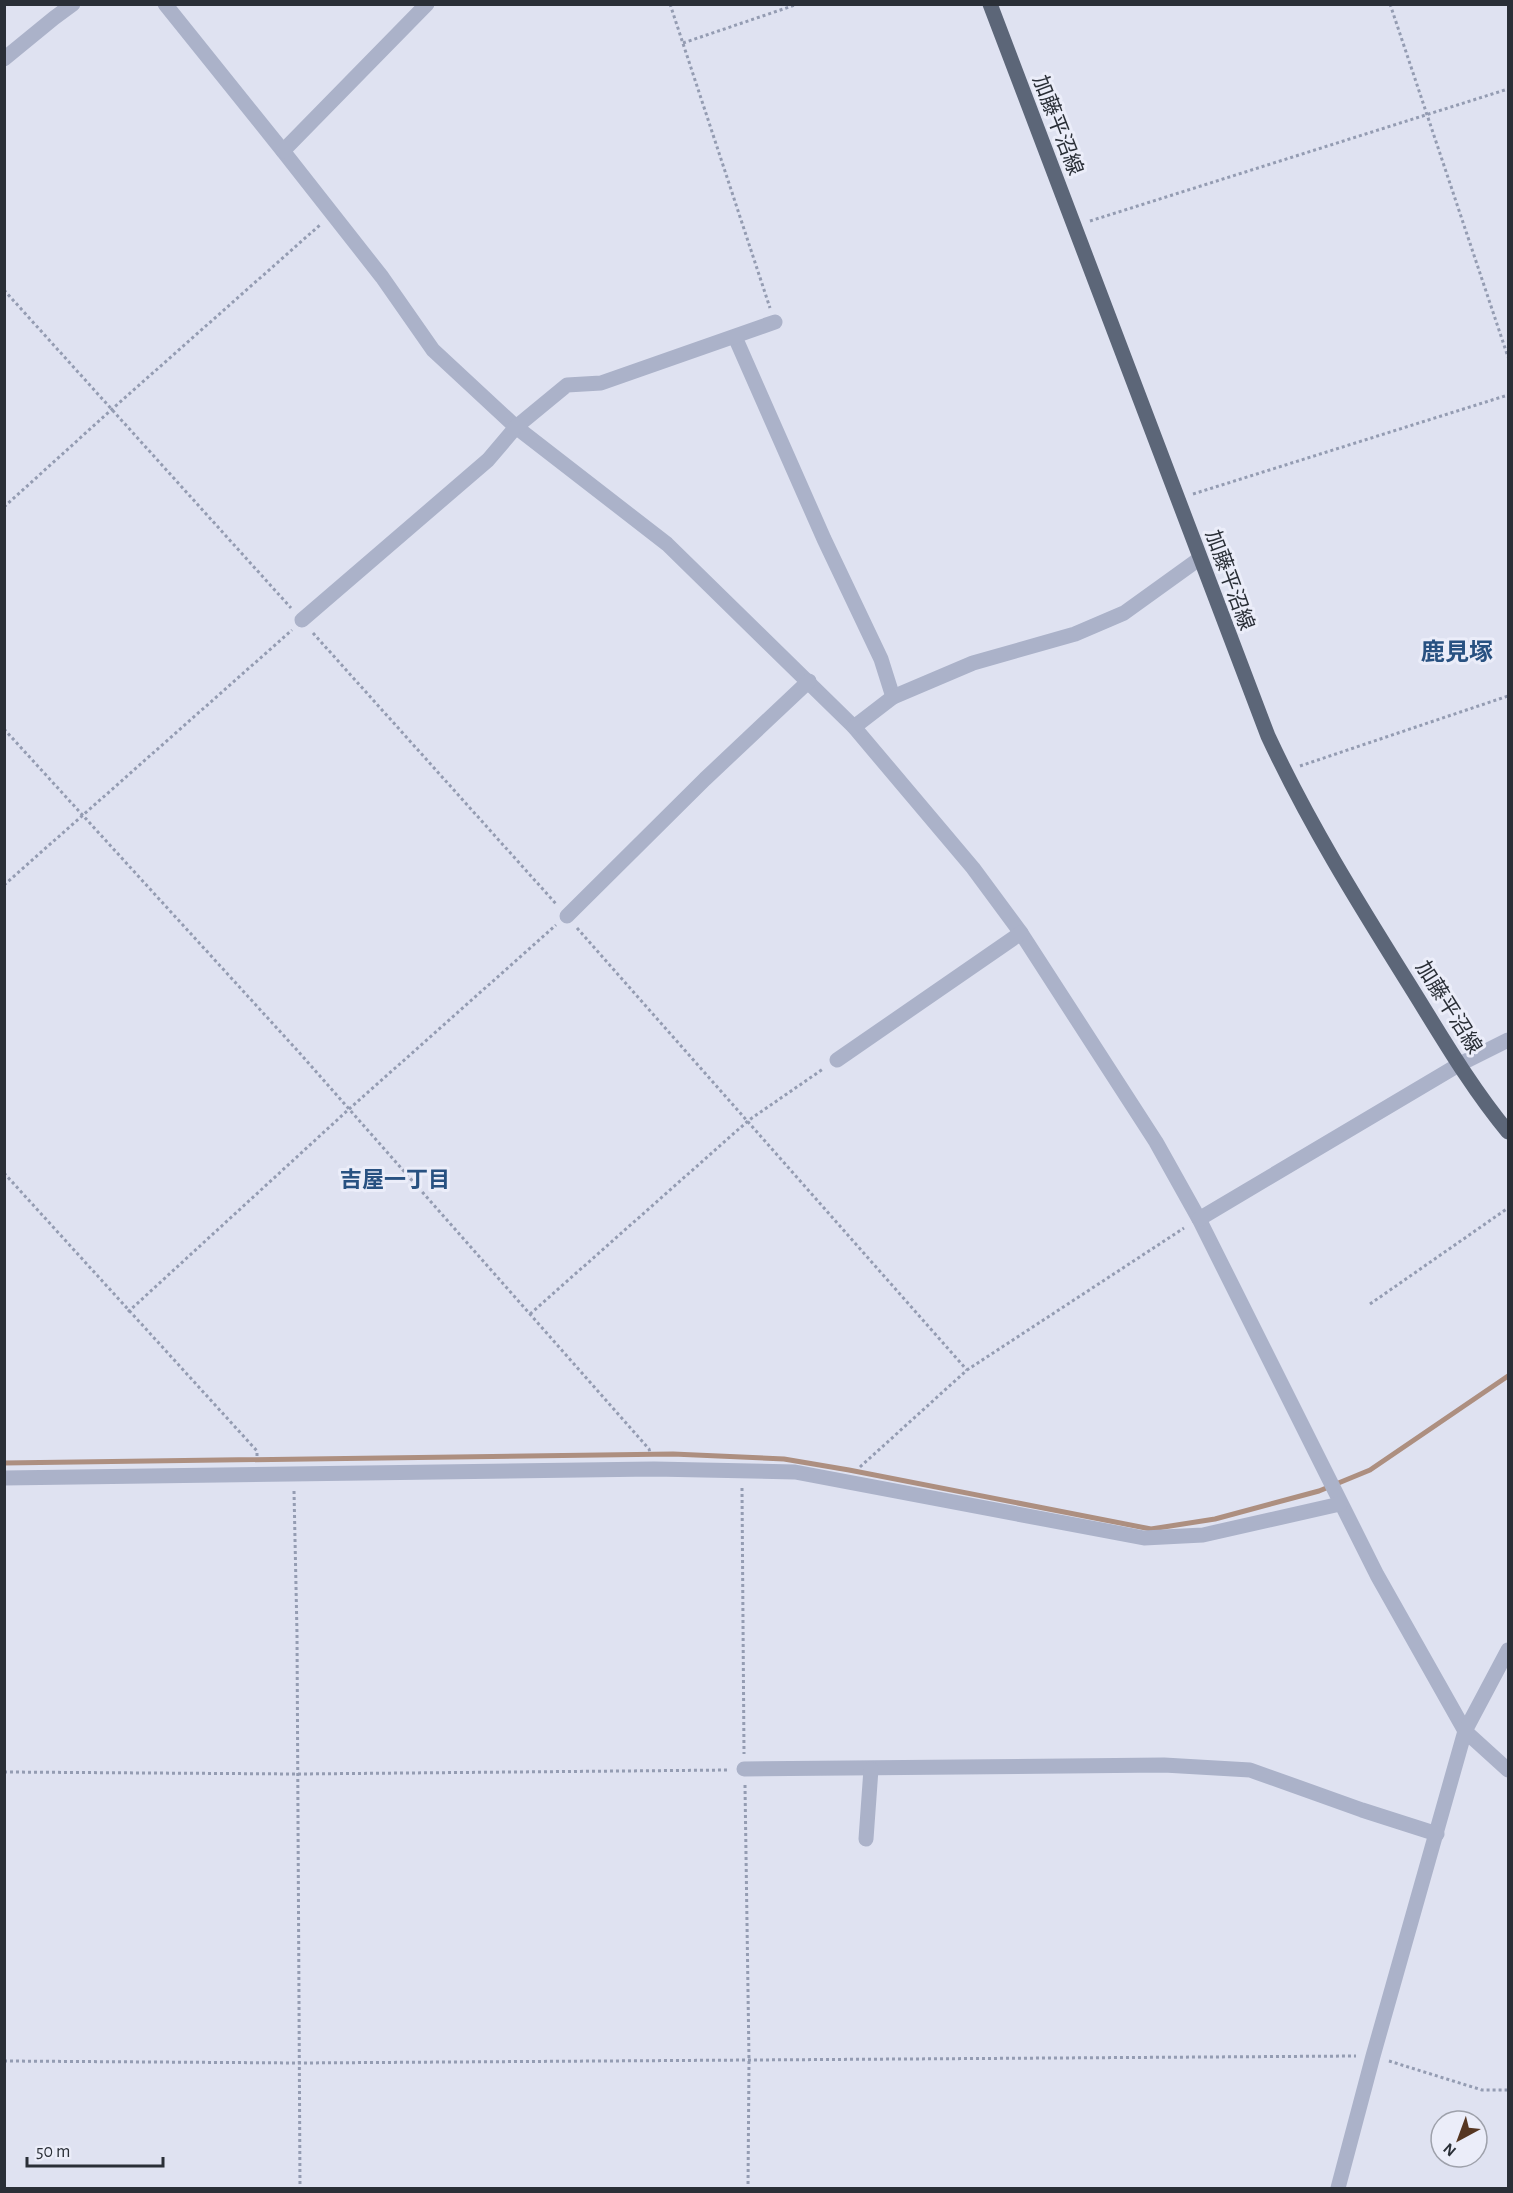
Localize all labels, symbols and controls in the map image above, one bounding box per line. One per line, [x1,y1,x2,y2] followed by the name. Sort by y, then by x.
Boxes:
[1029,72,1087,178] street label: 加藤平沼線
[1202,527,1258,633] street label: 加藤平沼線
[1421,639,1493,665] district label: 鹿見塚
[1412,957,1486,1057] street label: 加藤平沼線
[340,1168,450,1191] district label: 吉屋一丁目
[1429,2109,1489,2169] north arrow
[27,2130,164,2168] scale bar
[1440,2140,1459,2159] text: N
[36,2143,70,2161] text: 50 m

